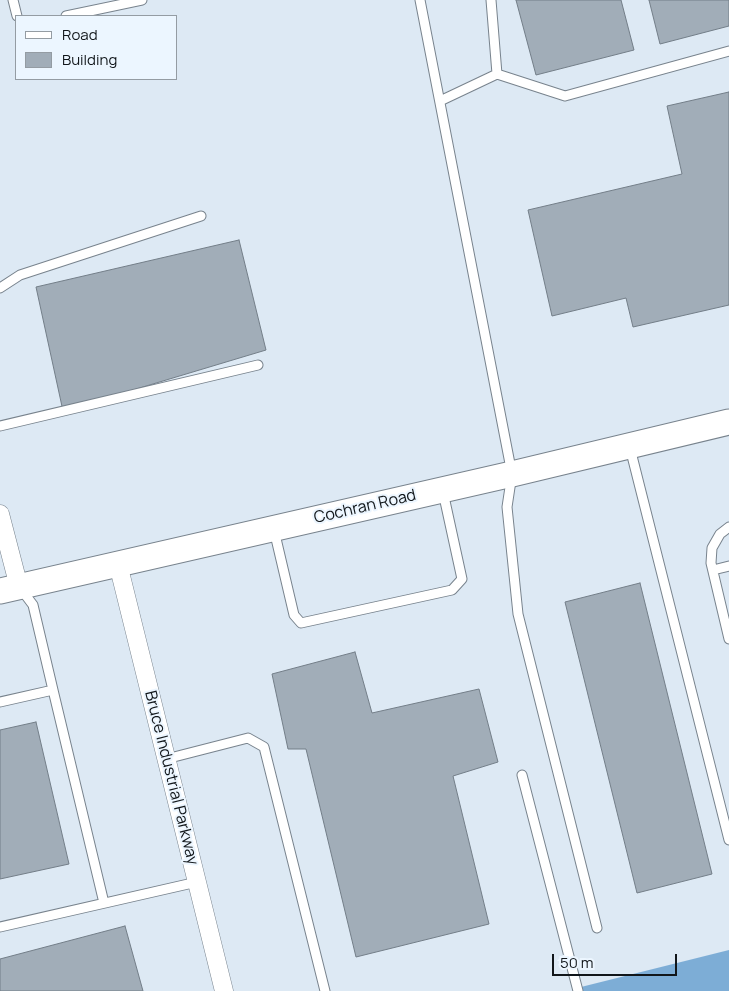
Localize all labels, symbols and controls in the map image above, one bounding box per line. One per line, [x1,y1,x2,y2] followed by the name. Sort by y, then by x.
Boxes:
[15,15,178,80] legend
[62,24,98,45] text: Road
[62,49,117,70] text: Building
[312,486,418,528] street label: Cochran Road
[140,689,202,867] street label: Bruce Industrial Parkway
[554,944,679,976] scale bar
[560,952,594,973] text: 50 m

